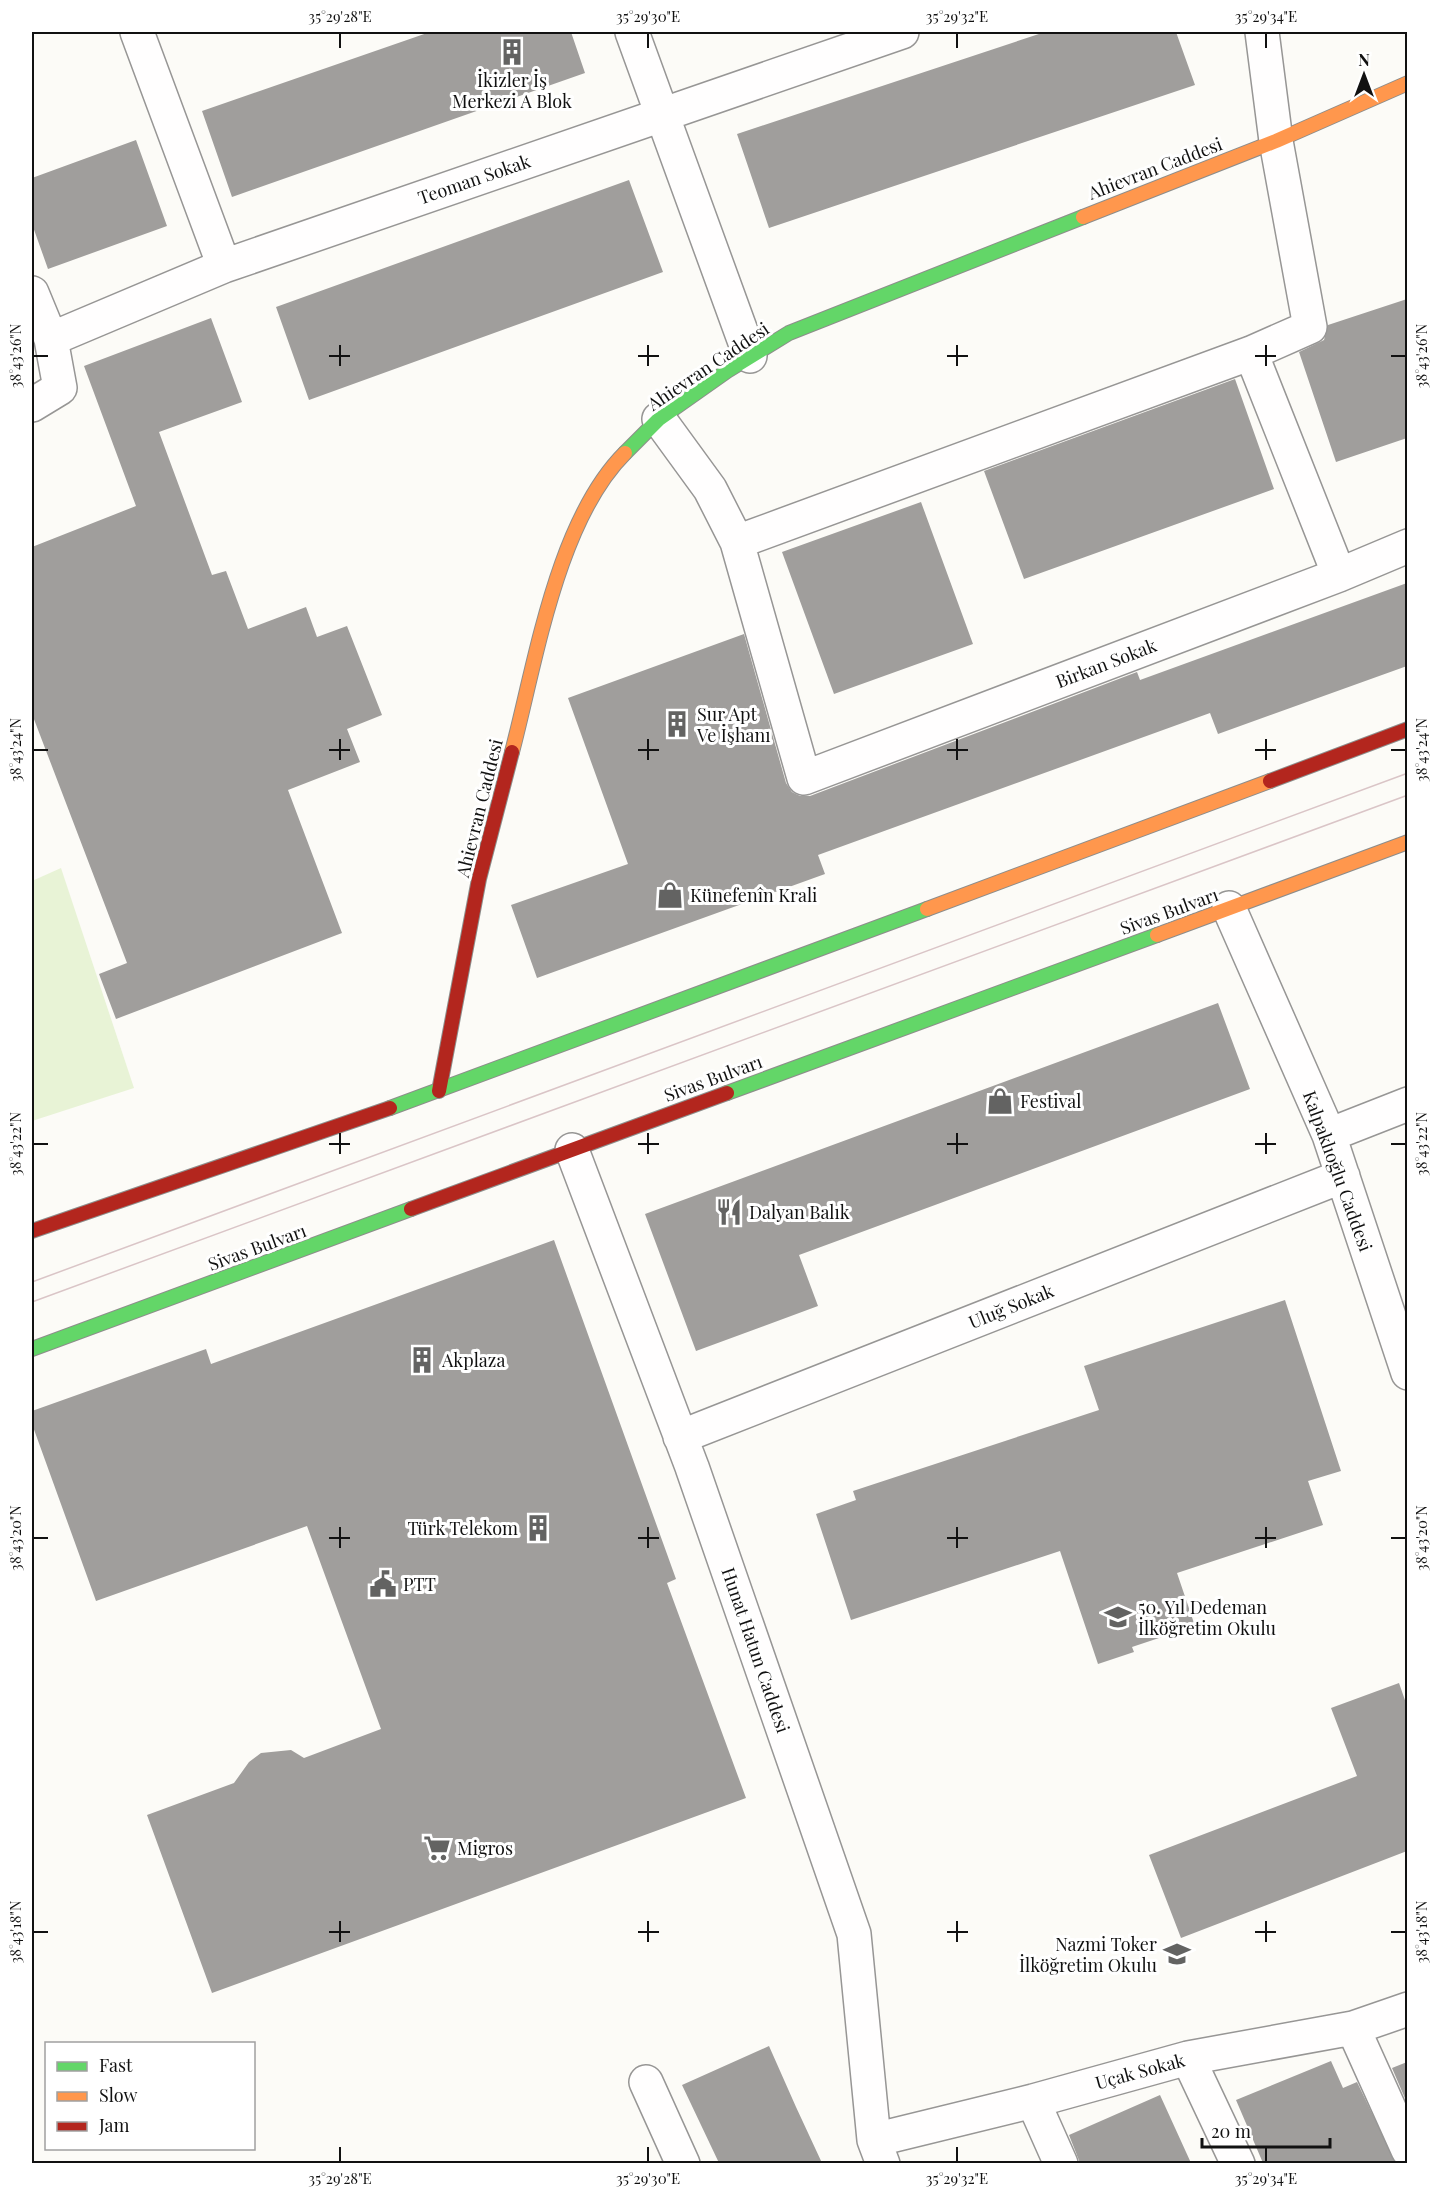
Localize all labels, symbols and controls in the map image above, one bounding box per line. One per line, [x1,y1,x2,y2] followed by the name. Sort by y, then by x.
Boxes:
[308,6,372,26] text: 35°29'28"E
[616,6,680,26] text: 35°29'30"E
[926,6,988,26] text: 35°29'32"E
[1235,6,1297,26] text: 35°29'34"E
[497,37,527,67] building icon: İkizler İş Merkezi A Blok
[1334,45,1394,105] north arrow
[1358,49,1370,70] text: N
[452,68,572,113] place label: İkizler İş Merkezi A Blok
[1084,131,1226,205] street label: Ahievran Caddesi
[415,148,534,209] street label: Teoman Sokak
[642,316,774,416] street label: Ahievran Caddesi
[5,323,25,388] text: 38°43'26"N
[1411,323,1431,388] text: 38°43'26"N
[1052,633,1160,693] street label: Birkan Sokak
[696,702,770,747] place label: Sur Apt Ve İşhanı
[662,709,692,739] building icon: Sur Apt Ve İşhanı
[5,718,25,782] text: 38°43'24"N
[1411,718,1431,782] text: 38°43'24"N
[450,736,508,881] street label: Ahievran Caddesi
[655,880,685,910] shop icon: Künefenîn Krali
[1117,882,1221,940] street label: Sivas Bulvarı
[690,883,817,907] place label: Künefenîn Krali
[661,1049,765,1107] street label: Sivas Bulvarı
[985,1086,1015,1116] shop icon: Festival
[1298,1087,1378,1255] street label: Kalpaklıoğlu Caddesi
[1020,1089,1081,1113] place label: Festival
[5,1112,25,1176] text: 38°43'22"N
[1411,1112,1431,1176] text: 38°43'22"N
[714,1197,744,1227] restaurant icon: Dalyan Balık
[749,1200,850,1224] place label: Dalyan Balık
[205,1218,309,1276] street label: Sivas Bulvarı
[965,1278,1057,1334] street label: Uluğ Sokak
[407,1345,437,1375] building icon: Akplaza
[441,1348,505,1372] place label: Akplaza
[5,1505,25,1571] text: 38°43'20"N
[1411,1505,1431,1571] text: 38°43'20"N
[523,1513,553,1543] building icon: Türk Telekom
[407,1516,518,1540] place label: Türk Telekom
[716,1564,796,1736] street label: Hunat Hatun Caddesi
[368,1569,398,1599] public building icon: PTT
[403,1572,436,1596] place label: PTT
[1138,1595,1277,1640] place label: 50. Yıl Dedeman İlköğretim Okulu
[1103,1602,1133,1632] school or university icon: 50. Yıl Dedeman İlköğretim Okulu
[422,1833,452,1863] supermarket icon: Migros
[457,1836,513,1860] place label: Migros
[5,1900,25,1964] text: 38°43'18"N
[1411,1900,1431,1964] text: 38°43'18"N
[1019,1932,1158,1977] place label: Nazmi Toker İlköğretim Okulu
[1162,1939,1192,1969] school or university icon: Nazmi Toker İlköğretim Okulu
[45,2042,255,2150] legend
[1093,2048,1188,2094] street label: Uçak Sokak
[99,2053,133,2077] text: Fast
[99,2083,137,2107] text: Slow
[1202,2111,1330,2149] scale bar
[98,2113,129,2137] text: Jam
[1211,2119,1251,2143] text: 20 m
[308,2168,372,2188] text: 35°29'28"E
[616,2168,680,2188] text: 35°29'30"E
[926,2168,988,2188] text: 35°29'32"E
[1235,2168,1297,2188] text: 35°29'34"E

